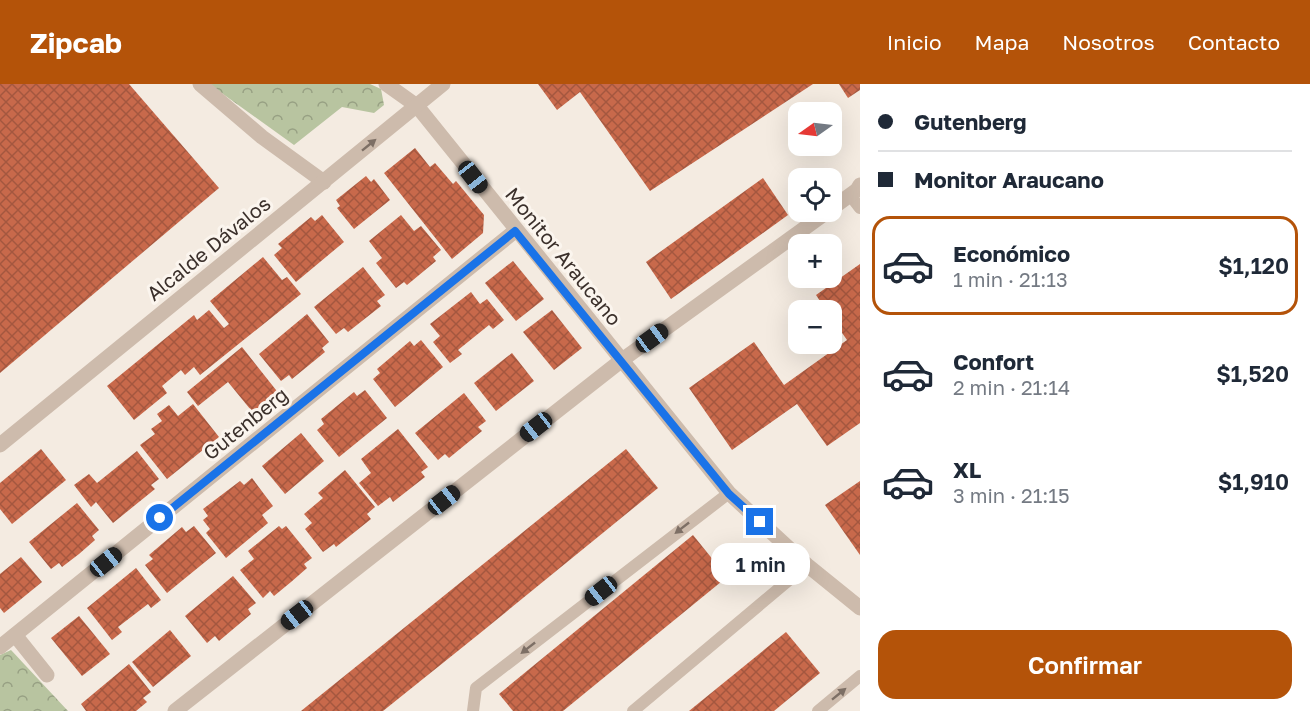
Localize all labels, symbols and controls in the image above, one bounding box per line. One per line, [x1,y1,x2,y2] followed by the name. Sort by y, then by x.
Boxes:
[30,26,122,59] text: Zipcab
[887,29,942,55] text: Inicio
[975,29,1029,55] text: Mapa
[1062,29,1155,55] text: Nosotros
[1188,29,1280,55] text: Contacto
[788,102,842,156] north arrow
[788,102,842,354] map controls
[914,108,1027,135] text: Gutenberg
[361,139,377,152] one-way arrow
[455,157,491,197] car
[914,166,1104,193] text: Monitor Araucano
[788,168,842,222] button: locate
[501,182,627,330] street label: Monitor Araucano
[141,191,275,305] street label: Alcalde Dávalos
[788,234,842,288] button: +
[881,239,935,293] icon: car
[953,240,1070,267] text: Económico
[1218,252,1289,279] text: $1,120
[953,267,1068,291] text: 1 min · 21:13
[788,300,842,354] button: −
[632,320,672,356] car
[881,347,935,401] icon: car
[953,348,1034,375] text: Confort
[1216,360,1289,387] text: $1,520
[953,375,1070,399] text: 2 min · 21:14
[198,382,292,464] street label: Gutenberg
[516,409,556,445] car
[881,455,935,509] icon: car
[953,456,981,483] text: XL
[1218,468,1289,495] text: $1,910
[424,482,464,518] car
[953,483,1070,507] text: 3 min · 21:15
[146,504,173,531] route start
[746,508,773,535] route end
[674,521,690,534] one-way arrow
[710,543,810,585] callout: 1 min
[86,544,126,580] car
[735,552,786,576] text: 1 min
[581,573,621,609] car
[277,597,317,633] car
[878,630,1292,699] button: Confirmar
[520,641,536,654] one-way arrow
[831,687,847,700] one-way arrow

